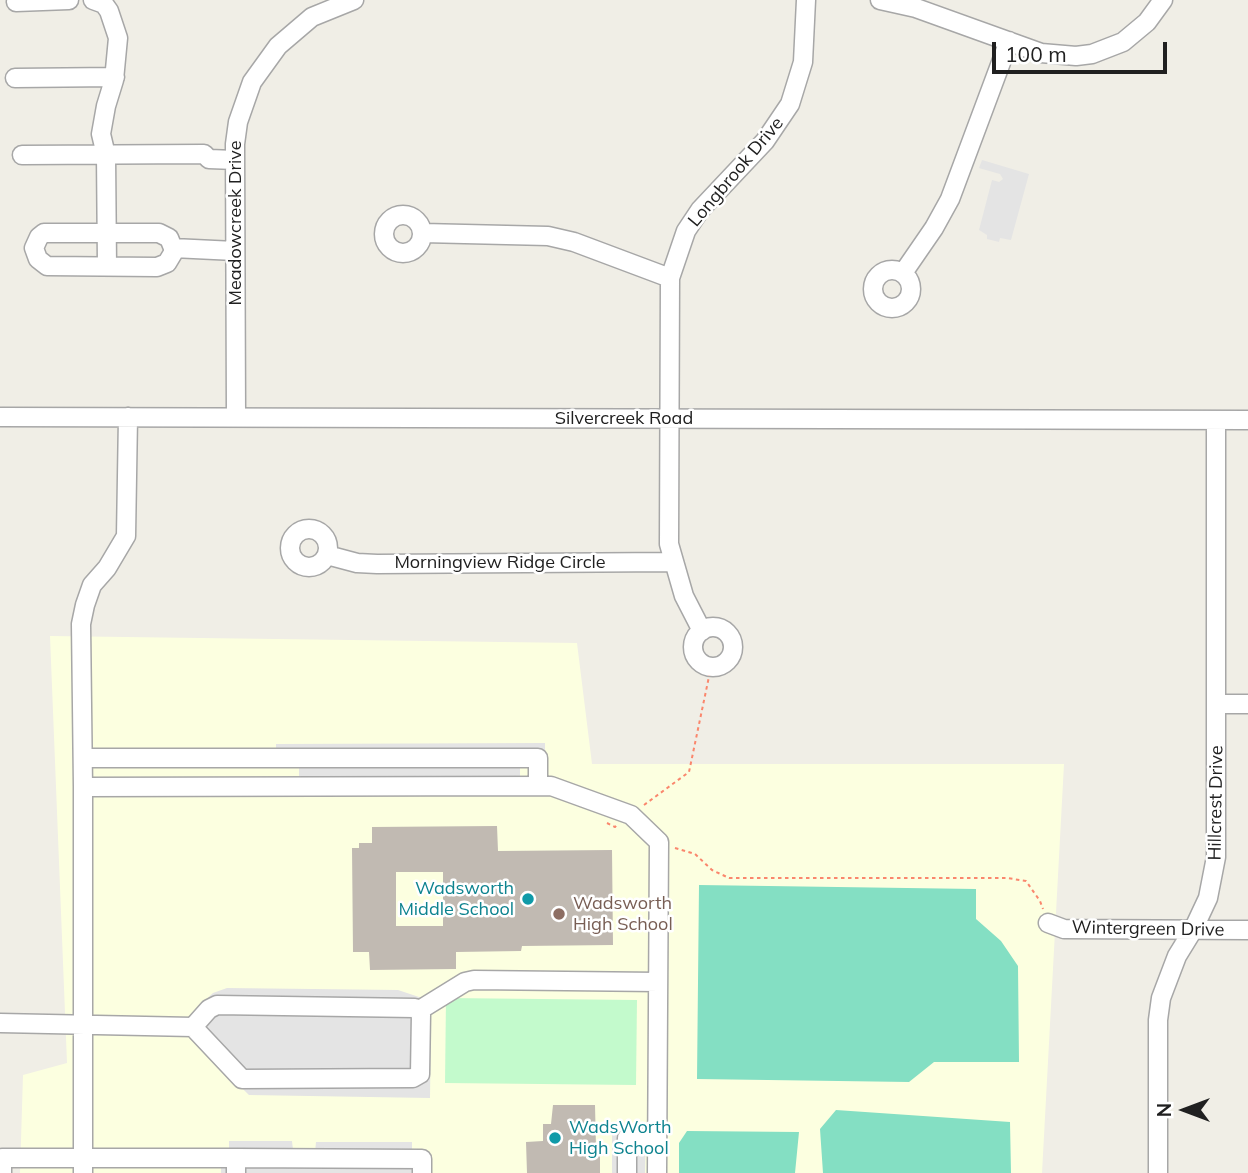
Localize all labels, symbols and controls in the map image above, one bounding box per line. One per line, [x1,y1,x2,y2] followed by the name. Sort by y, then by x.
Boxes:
[996,28,1171,72] scale bar
[1005,41,1067,67] text: 100 m
[684,113,788,231] street label: Longbrook Drive
[225,141,247,305] street label: Meadowcreek Drive
[555,408,693,430] street label: Silvercreek Road
[394,552,606,574] street label: Morningview Ridge Circle
[1204,745,1228,861] street label: Hillcrest Drive
[398,878,514,920] place label: Wadsworth Middle School
[520,891,536,907] marker: Wadsworth Middle School
[573,893,673,936] place label: Wadsworth High School
[551,906,567,922] marker: Wadsworth High School
[1071,917,1225,941] street label: Wintergreen Drive
[1150,1075,1220,1145] north arrow
[1152,1103,1176,1117] text: N
[569,1117,672,1160] place label: WadsWorth High School
[547,1130,563,1146] marker: WadsWorth High School

